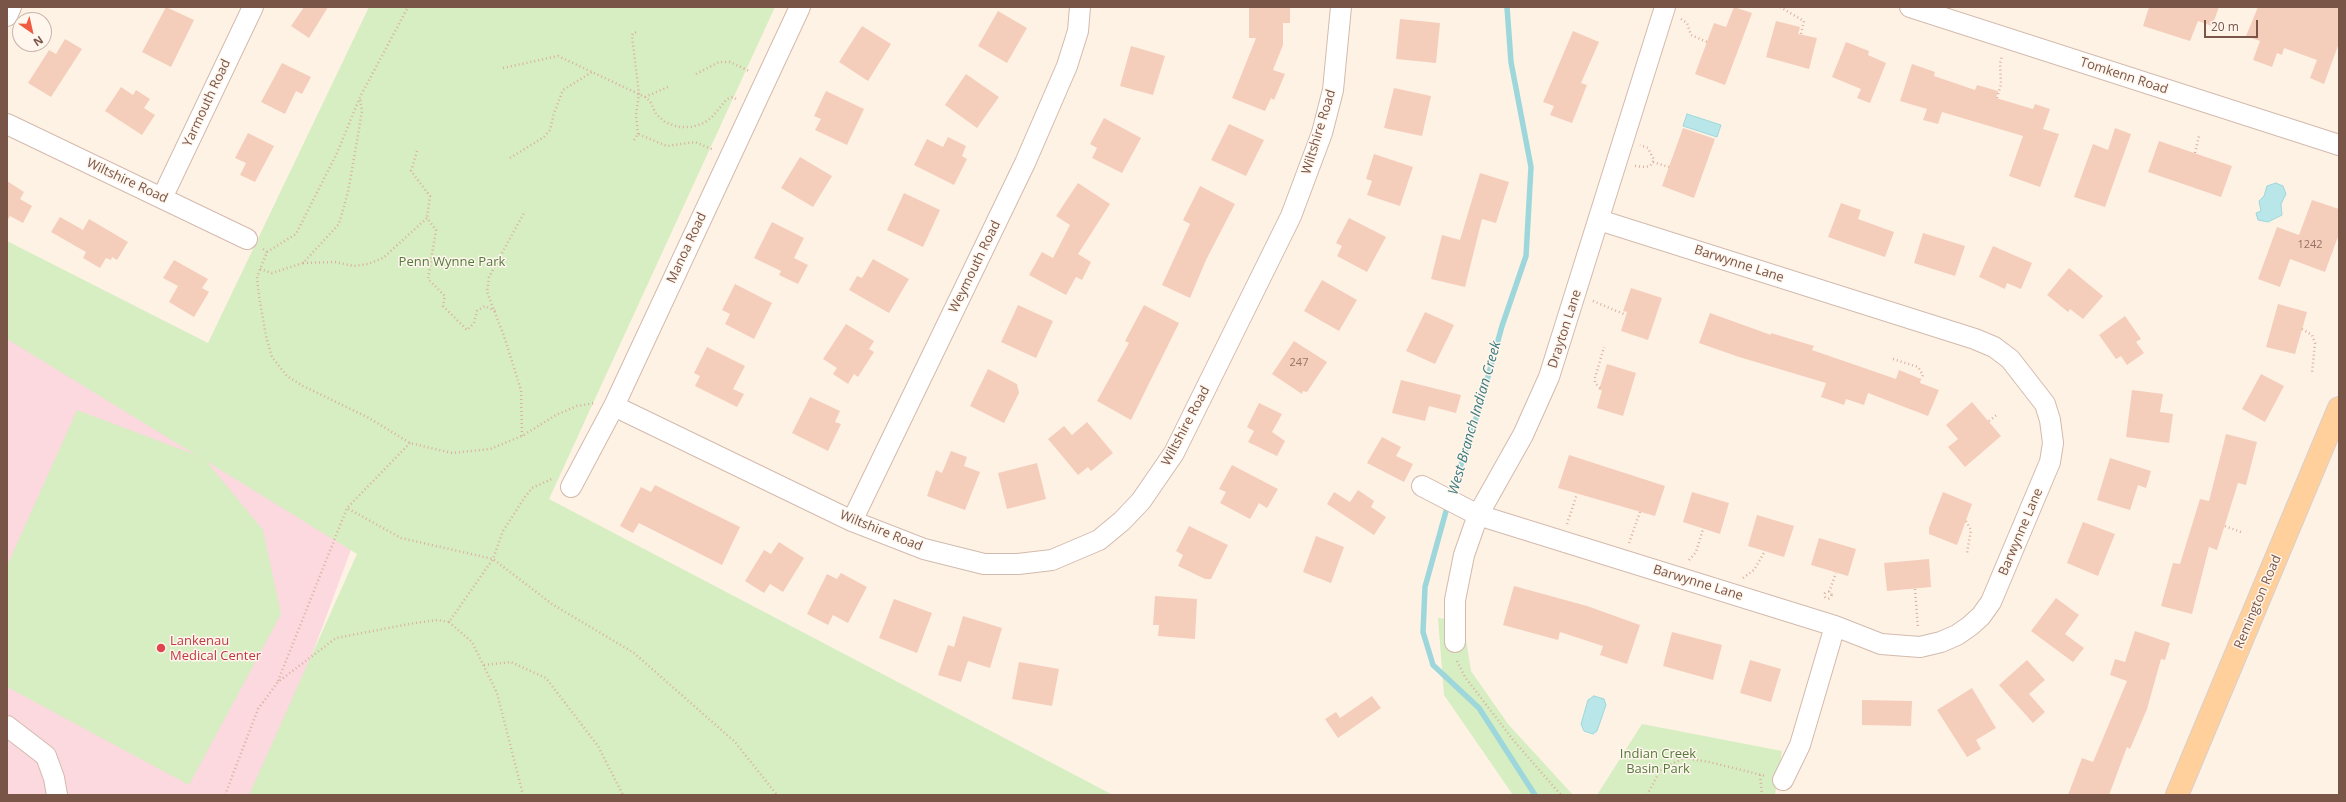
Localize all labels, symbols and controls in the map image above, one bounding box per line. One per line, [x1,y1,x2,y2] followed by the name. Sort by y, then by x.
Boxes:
[12,12,52,52] north arrow
[2206,12,2260,38] scale bar
[2211,18,2239,35] text: 20 m
[31,33,46,50] text: N
[2078,54,2170,98] street label: Tomkenn Road
[180,57,234,149] street label: Yarmouth Road
[1299,88,1339,176] street label: Wiltshire Road
[84,155,170,207] street label: Wiltshire Road
[664,210,710,286] street label: Manoa Road
[946,218,1004,316] street label: Weymouth Road
[2297,238,2323,252] house number: 1242
[1692,242,1786,286] street label: Barwynne Lane
[399,254,505,270] park label: Penn Wynne Park
[1545,288,1585,370] street label: Drayton Lane
[1445,339,1505,497] water label: West Branch Indian Creek
[1290,356,1308,370] house number: 247
[1159,384,1213,468] street label: Wiltshire Road
[1996,486,2046,578] street label: Barwynne Lane
[837,507,925,555] street label: Wiltshire Road
[2231,553,2285,651] street label: Remington Road
[1651,562,1745,604] street label: Barwynne Lane
[170,633,261,664] place label: Lankenau Medical Center
[155,642,167,654] marker: Lankenau Medical Center
[1620,746,1696,777] park label: Indian Creek Basin Park

